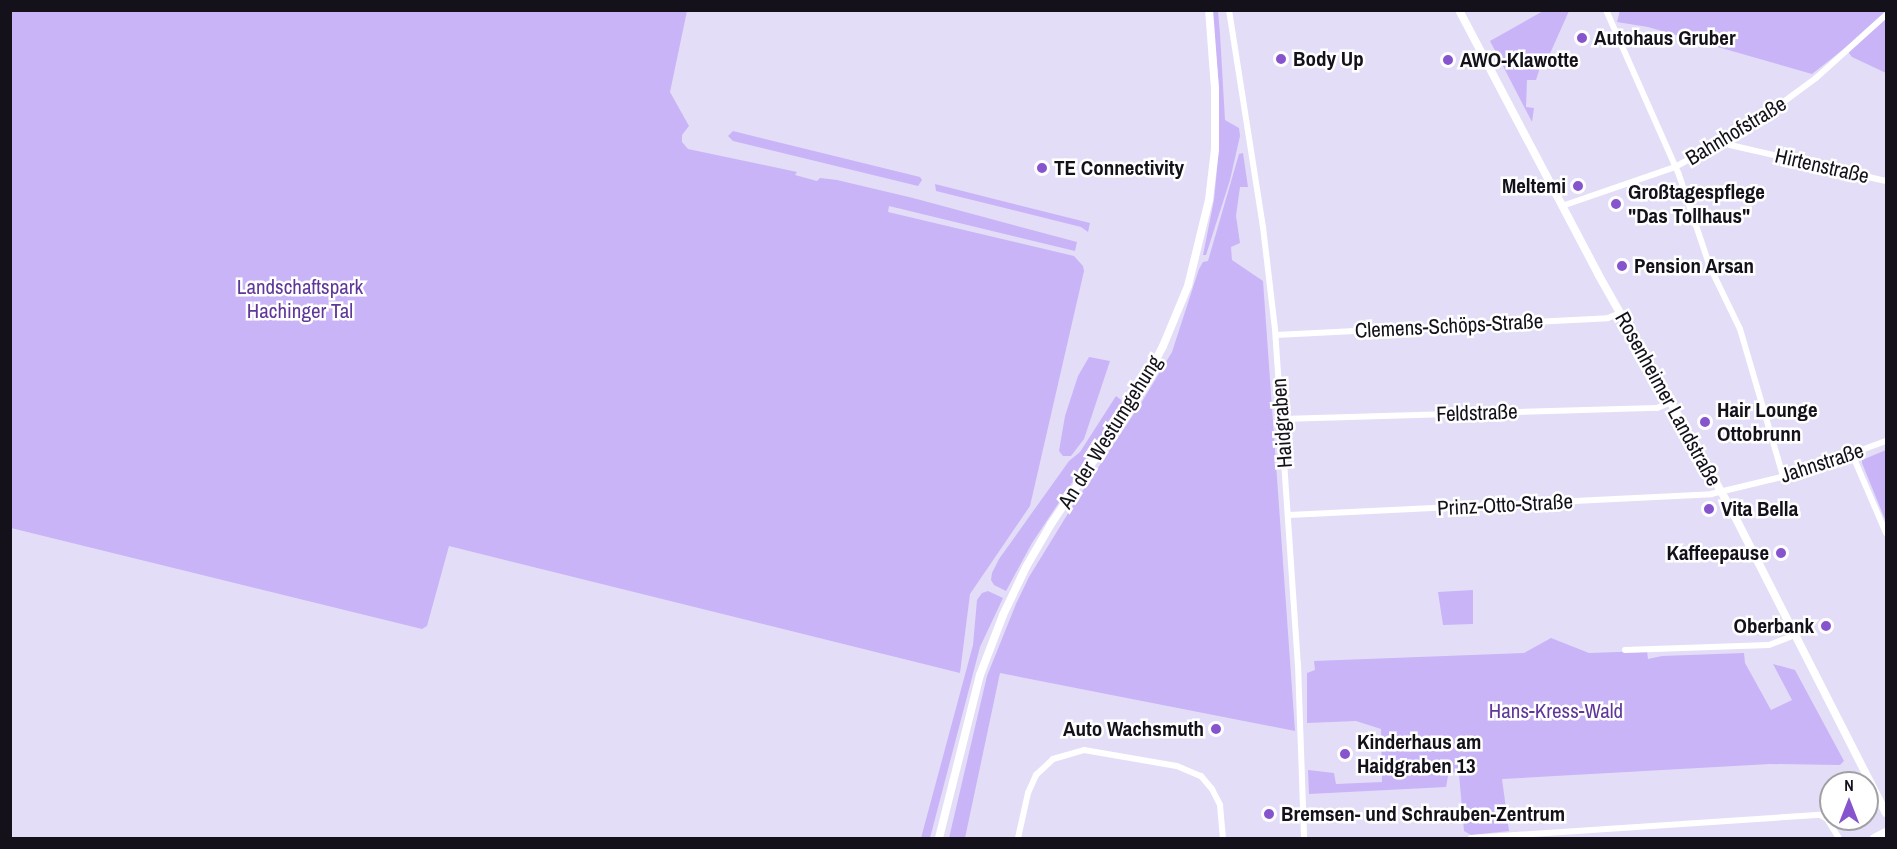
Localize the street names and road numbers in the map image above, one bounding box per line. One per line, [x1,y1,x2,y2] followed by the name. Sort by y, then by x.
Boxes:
[1681,91,1791,171] street label: Bahnhofstraße
[1773,143,1871,189] street label: Hirtenstraße
[1354,308,1544,344] street label: Clemens-Schöps-Straße
[1610,308,1726,490] street label: Rosenheimer Landstraße
[1053,351,1167,513] street label: An der Westumgehung
[1266,377,1298,469] street label: Haidgraben
[1436,399,1518,427] street label: Feldstraße
[1777,438,1867,488] street label: Jahnstraße
[1436,489,1574,521] street label: Prinz-Otto-Straße

